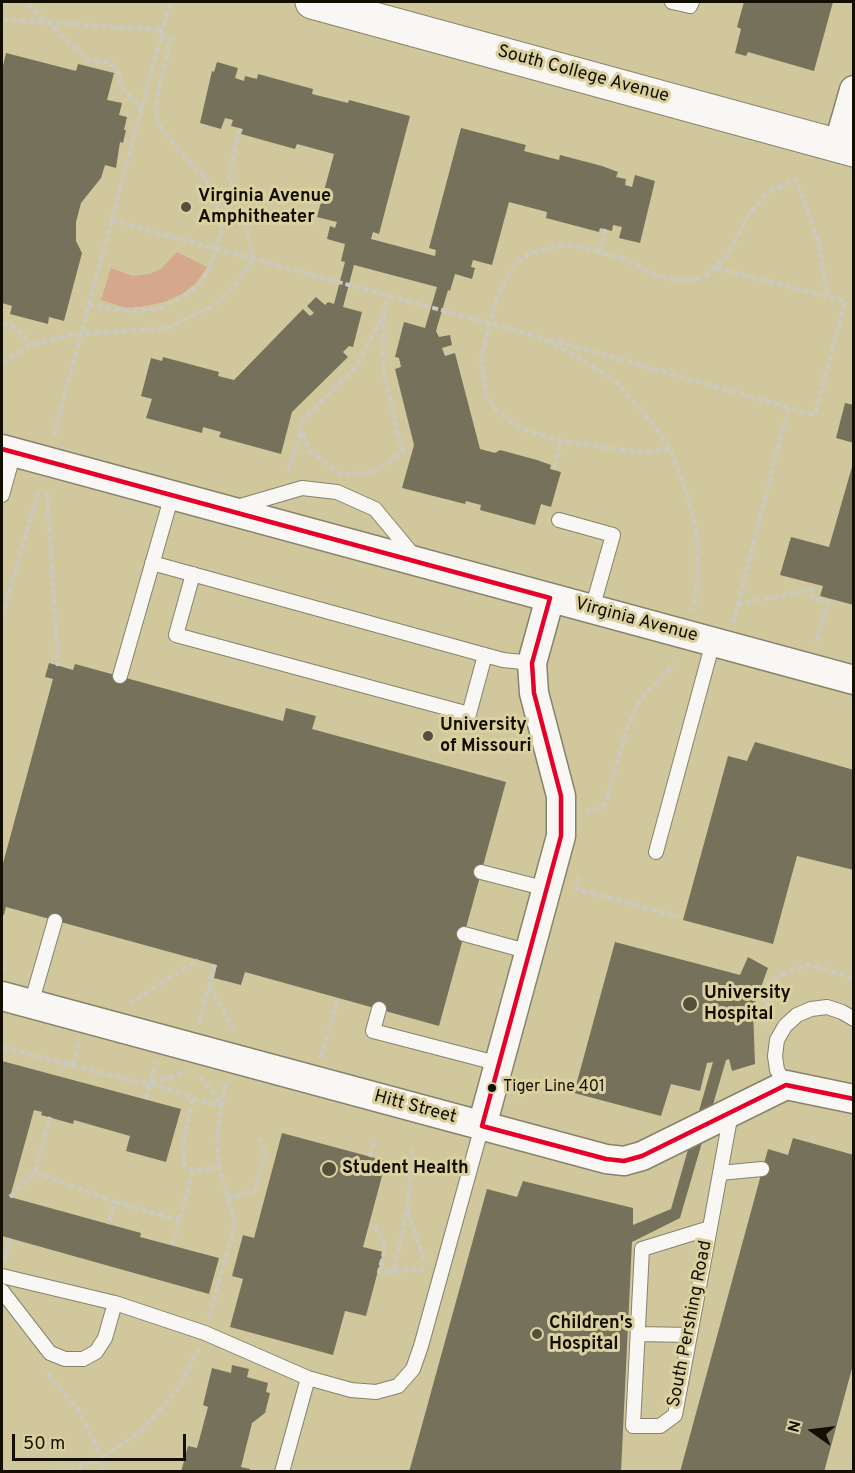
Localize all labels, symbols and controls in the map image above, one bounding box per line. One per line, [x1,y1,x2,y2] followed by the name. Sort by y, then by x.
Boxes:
[495,42,671,108] street label: South College Avenue
[198,186,331,228] place label: Virginia Avenue Amphitheater
[179,200,193,214] marker: Virginia Avenue Amphitheater
[572,594,700,648] street label: Virginia Avenue
[440,715,532,758] place label: University of Missouri
[421,729,435,743] marker: University of Missouri
[704,983,791,1026] place label: University Hospital
[681,995,699,1013] marker: University Hospital
[503,1078,605,1098] place label: Tiger Line 401
[486,1082,498,1094] marker: Tiger Line 401
[371,1087,459,1129] street label: Hitt Street
[342,1158,469,1180] place label: Student Health
[320,1160,338,1178] marker: Student Health
[664,1239,718,1409] street label: South Pershing Road
[549,1313,633,1356] place label: Children's Hospital
[530,1327,544,1341] marker: Children's Hospital
[783,1401,843,1461] north arrow
[784,1419,807,1435] text: N
[15,1422,189,1460] scale bar
[23,1433,65,1456] text: 50 m

